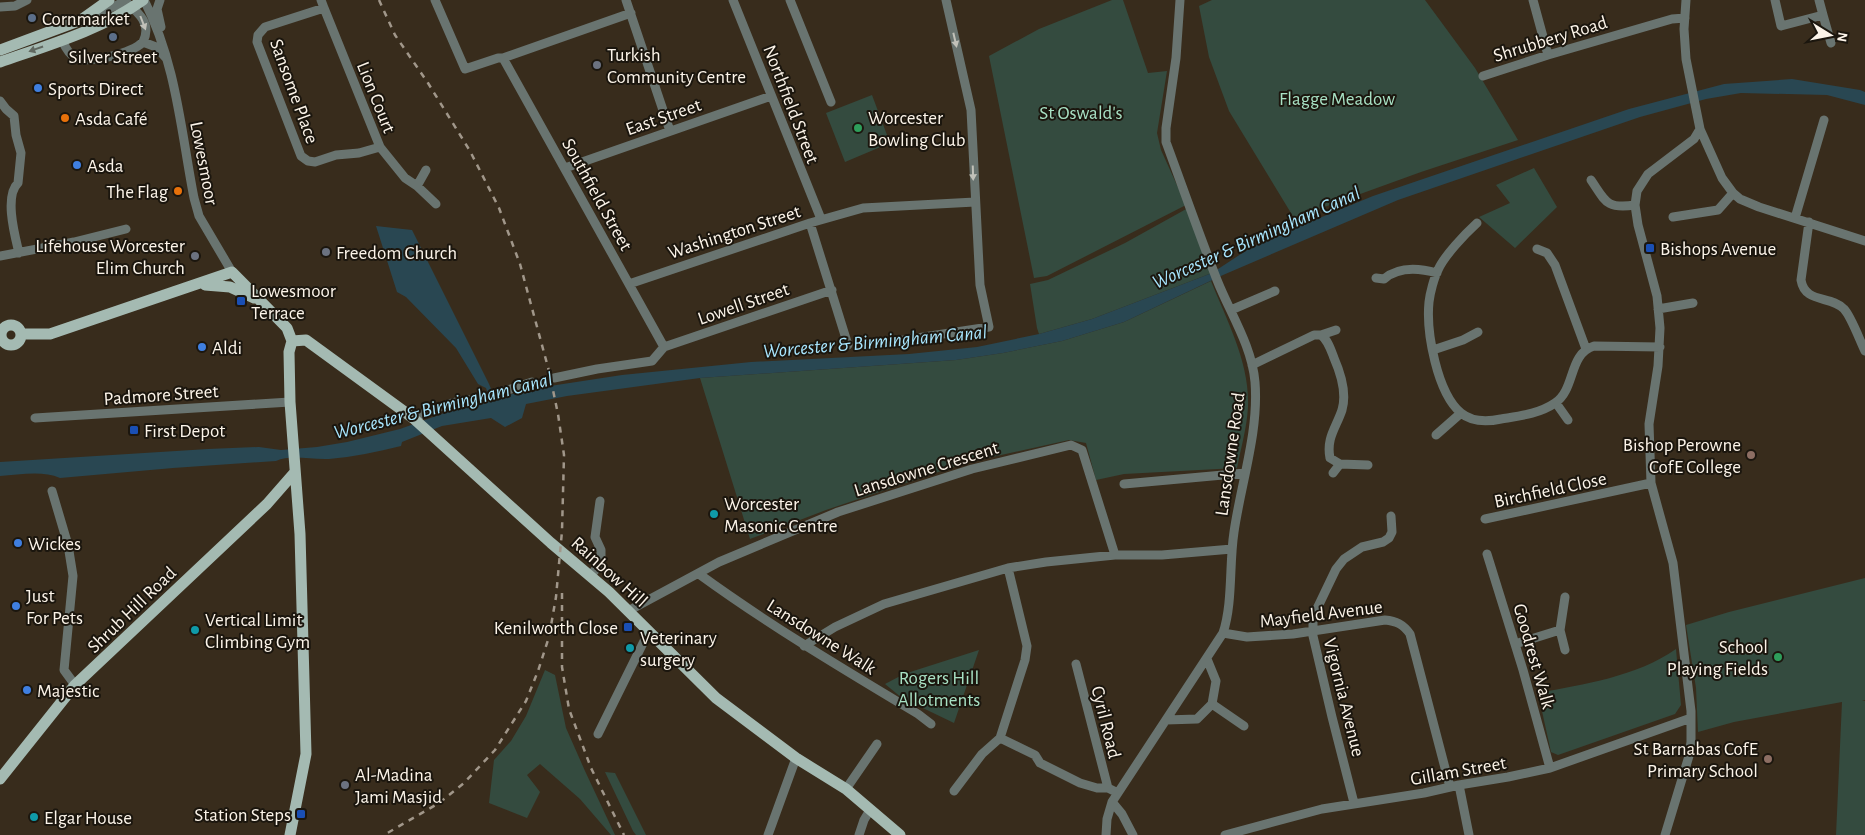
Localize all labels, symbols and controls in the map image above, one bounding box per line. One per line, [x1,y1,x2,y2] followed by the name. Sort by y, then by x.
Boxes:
[42,10,130,29] place label: Cornmarket
[1805,10,1855,60] north arrow
[26,12,38,24] marker: Cornmarket
[1491,13,1610,66] street label: Shrubbery Road
[139,16,147,31] one-way arrow
[107,31,119,43] marker: Silver Street
[1834,31,1850,43] text: N
[951,32,959,47] one-way arrow
[266,37,321,146] street label: Sansome Place
[759,43,822,166] street label: Northfield Street
[28,45,43,53] one-way arrow
[607,46,746,87] place label: Turkish Community Centre
[69,48,157,67] place label: Silver Street
[353,59,398,136] street label: Lion Court
[591,59,603,71] marker: Turkish Community Centre
[48,80,143,99] place label: Sports Direct
[32,82,44,94] marker: Sports Direct
[1279,90,1395,109] park label: Flagge Meadow
[623,96,704,139] street label: East Street
[1039,104,1123,123] park label: St Oswald's
[868,109,965,150] place label: Worcester Bowling Club
[75,110,147,129] place label: Asda Café
[59,112,71,124] marker: Asda Café
[186,120,221,207] street label: Lowesmoor
[852,122,864,134] marker: Worcester Bowling Club
[558,135,635,254] street label: Southfield Street
[87,157,124,176] place label: Asda
[71,159,83,171] marker: Asda
[970,165,978,181] one-way arrow
[106,183,169,202] place label: The Flag
[1150,183,1363,293] water label: Worcester & Birmingham Canal
[172,185,184,197] marker: The Flag
[666,202,803,263] street label: Washington Street
[35,237,185,278] place label: Lifehouse Worcester Elim Church
[1660,240,1776,259] place label: Bishops Avenue
[1644,242,1656,254] marker: Bishops Avenue
[336,244,457,263] place label: Freedom Church
[320,246,332,258] marker: Freedom Church
[189,250,201,262] marker: Lifehouse Worcester Elim Church
[695,280,792,329] street label: Lowell Street
[251,282,336,323] place label: Lowesmoor Terrace
[235,295,247,307] marker: Lowesmoor Terrace
[762,322,988,362] water label: Worcester & Birmingham Canal
[212,339,242,358] place label: Aldi
[196,341,208,353] marker: Aldi
[332,369,555,443] water label: Worcester & Birmingham Canal
[103,382,219,409] street label: Padmore Street
[1212,391,1249,517] street label: Lansdowne Road
[144,422,225,441] place label: First Depot
[128,424,140,436] marker: First Depot
[1623,436,1741,477] place label: Bishop Perowne CofE College
[852,438,1001,500] street label: Lansdowne Crescent
[1745,449,1757,461] marker: Bishop Perowne CofE College
[1492,469,1608,512] street label: Birchfield Close
[724,495,838,536] place label: Worcester Masonic Centre
[708,508,720,520] marker: Worcester Masonic Centre
[567,533,651,611] street label: Rainbow Hill
[28,535,81,554] place label: Wickes
[12,537,24,549] marker: Wickes
[84,563,180,657] street label: Shrub Hill Road
[26,587,83,628] place label: Just For Pets
[763,596,879,679] street label: Lansdowne Walk
[1259,598,1384,631] street label: Mayfield Avenue
[10,600,22,612] marker: Just For Pets
[1509,602,1558,712] street label: Goodrest Walk
[205,611,310,652] place label: Vertical Limit Climbing Gym
[494,619,618,638] place label: Kenilworth Close
[622,621,634,633] marker: Kenilworth Close
[189,624,201,636] marker: Vertical Limit Climbing Gym
[640,629,717,670] place label: Veterinary surgery
[1320,636,1367,759] street label: Vigornia Avenue
[1667,638,1768,679] place label: School Playing Fields
[624,642,636,654] marker: Veterinary surgery
[1772,651,1784,663] marker: School Playing Fields
[898,669,980,710] park label: Rogers Hill Allotments
[37,682,99,701] place label: Majestic
[21,684,33,696] marker: Majestic
[1087,684,1124,761] street label: Cyril Road
[1634,740,1758,781] place label: St Barnabas CofE Primary School
[1762,753,1774,765] marker: St Barnabas CofE Primary School
[1409,754,1508,789] street label: Gillam Street
[355,766,442,807] place label: Al-Madina Jami Masjid
[339,779,351,791] marker: Al-Madina Jami Masjid
[194,806,291,825] place label: Station Steps
[295,808,307,820] marker: Station Steps
[44,809,132,828] place label: Elgar House
[28,811,40,823] marker: Elgar House

